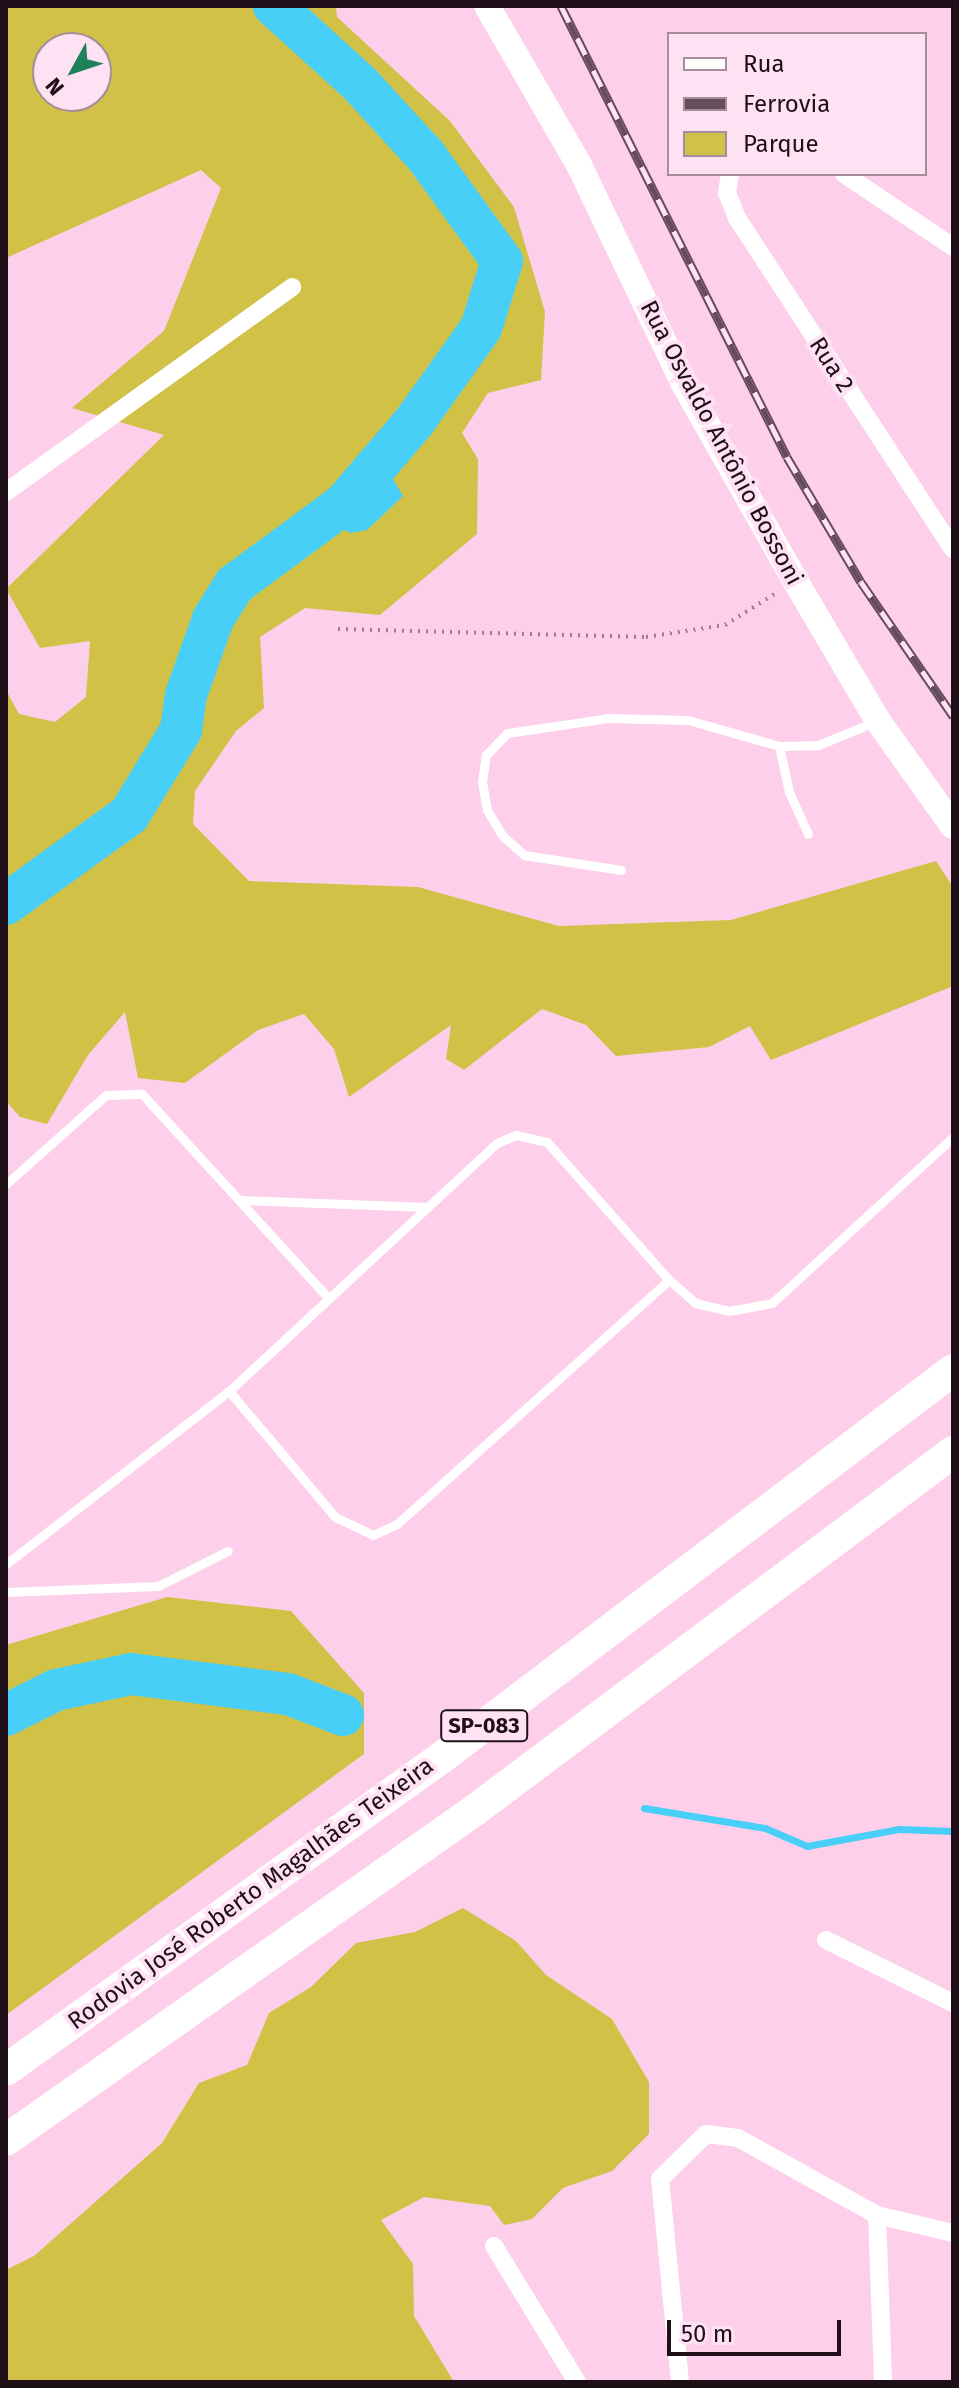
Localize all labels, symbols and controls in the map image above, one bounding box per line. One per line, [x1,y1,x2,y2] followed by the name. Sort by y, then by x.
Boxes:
[32,32,112,112] north arrow
[667,32,927,176] legend
[743,50,785,78] text: Rua
[40,72,70,101] text: N
[743,90,830,118] text: Ferrovia
[743,130,819,158] text: Parque
[634,296,808,590] street label: Rua Osvaldo Antônio Bossoni
[803,332,859,398] street label: Rua 2
[440,1708,528,1744] road number: SP-083
[63,1752,439,2036] street label: Rodovia José Roberto Magalhães Teixeira
[671,2304,845,2354] scale bar
[681,2320,733,2348] text: 50 m

